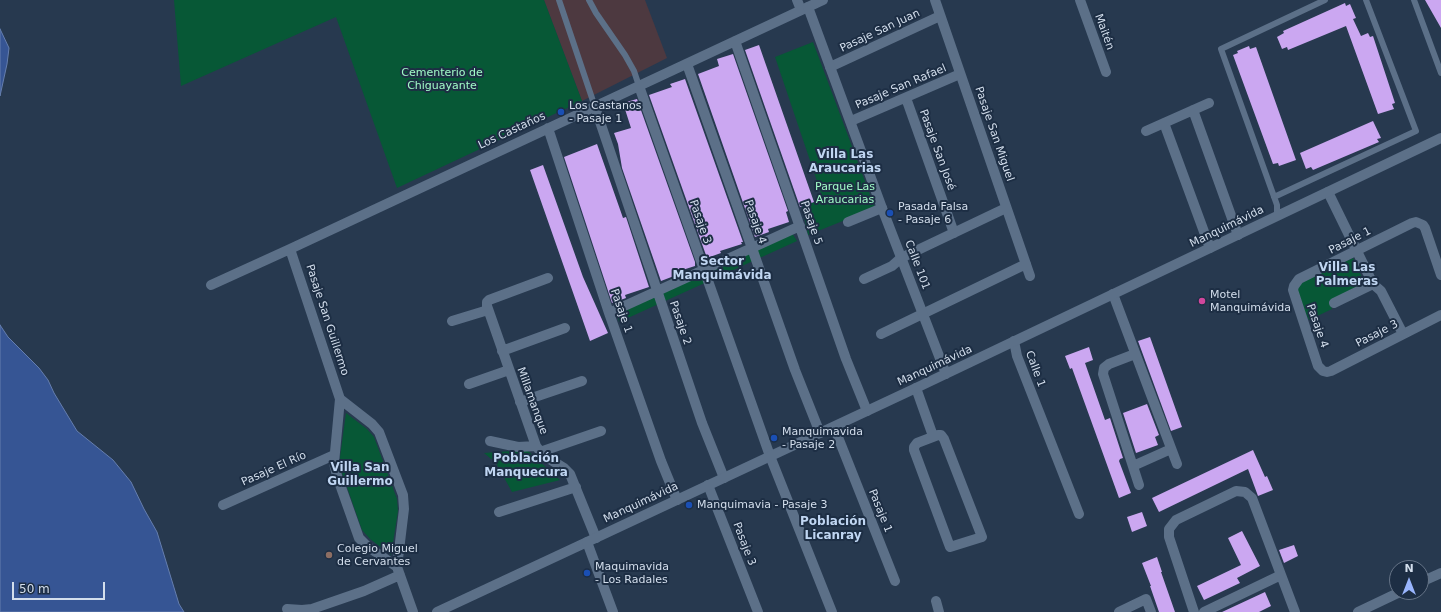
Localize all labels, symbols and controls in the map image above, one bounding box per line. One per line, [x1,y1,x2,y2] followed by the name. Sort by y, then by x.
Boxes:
[838,7,922,55] street label: Pasaje San Juan
[1091,12,1117,52] street label: Maitén
[854,62,948,112] street label: Pasaje San Rafael
[401,66,483,92] park label: Cementerio de Chiguayante
[972,85,1016,183] street label: Pasaje San Miguel
[569,99,642,125] place label: Los Castanos - Pasaje 1
[556,107,566,117] marker: Los Castanos - Pasaje 1
[916,108,958,192] street label: Pasaje San José
[476,110,548,152] street label: Los Castaños
[809,148,881,176] district label: Villa Las Araucarias
[815,180,875,206] park label: Parque Las Araucarias
[686,198,714,246] street label: Pasaje 3
[741,198,769,246] street label: Pasaje 4
[797,199,825,247] street label: Pasaje 5
[898,200,968,226] place label: Pasada Falsa - Pasaje 6
[1188,203,1266,251] street label: Manquimávida
[885,208,895,218] marker: Pasada Falsa - Pasaje 6
[1327,225,1373,257] street label: Pasaje 1
[902,238,932,292] street label: Calle 101
[672,255,772,283] district label: Sector Manquimávida
[1316,261,1378,289] district label: Villa Las Palmeras
[303,263,351,377] street label: Pasaje San Guillermo
[607,287,635,335] street label: Pasaje 1
[1210,288,1291,314] place label: Motel Manquimávida
[1197,296,1207,306] marker: Motel Manquimávida
[666,299,694,347] street label: Pasaje 2
[1303,302,1331,350] street label: Pasaje 4
[1354,318,1400,350] street label: Pasaje 3
[896,343,974,389] street label: Manquimávida
[1022,349,1048,389] street label: Calle 1
[514,366,550,436] street label: Millamanque
[782,425,863,451] place label: Manquimavida - Pasaje 2
[769,433,779,443] marker: Manquimavida - Pasaje 2
[240,449,308,489] street label: Pasaje El Río
[484,452,568,480] district label: Población Manquecura
[327,461,393,489] district label: Villa San Guillermo
[602,480,680,526] street label: Manquimávida
[865,487,895,535] street label: Pasaje 1
[697,498,828,512] place label: Manquimavia - Pasaje 3
[684,500,694,510] marker: Manquimavia - Pasaje 3
[800,515,866,543] district label: Población Licanray
[730,520,758,568] street label: Pasaje 3
[337,542,418,568] place label: Colegio Miguel de Cervantes
[324,550,334,560] marker: Colegio Miguel de Cervantes
[595,560,669,586] place label: Maquimavida - Los Radales
[1389,560,1429,600] north arrow
[1404,562,1414,575] text: N
[582,568,592,578] marker: Maquimavida - Los Radales
[14,574,107,600] scale bar
[19,582,50,596] text: 50 m

